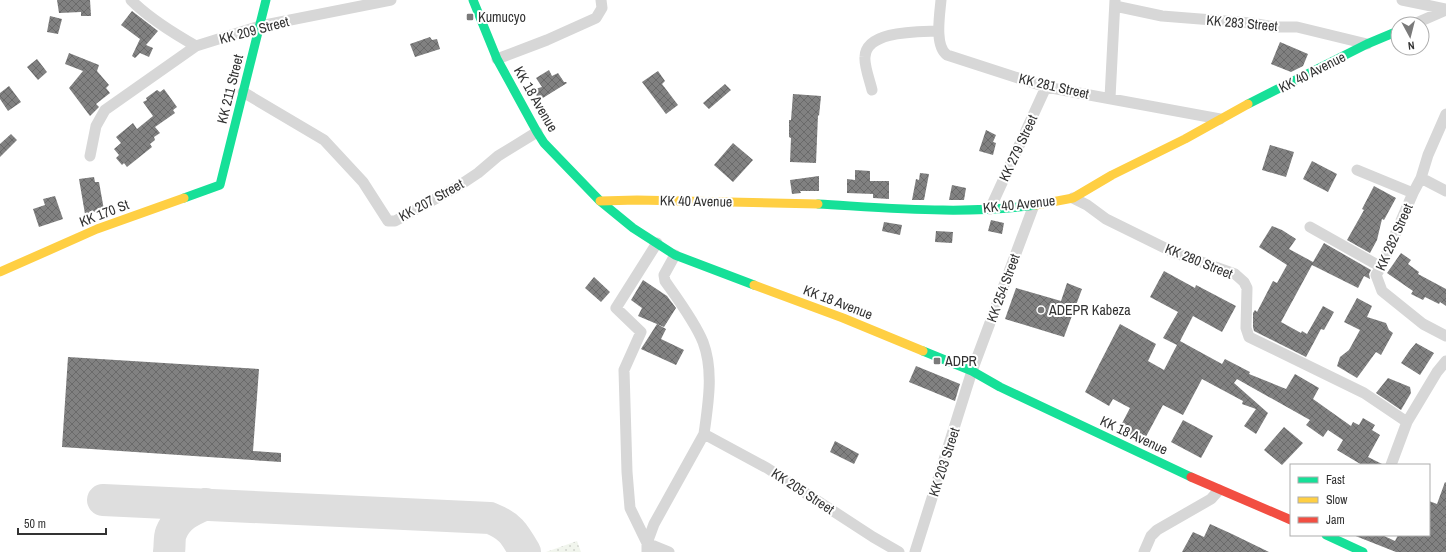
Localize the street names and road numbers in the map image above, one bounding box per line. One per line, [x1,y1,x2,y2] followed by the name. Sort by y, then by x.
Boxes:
[1206,11,1278,35] street label: KK 283 Street
[217,12,291,48] street label: KK 209 Street
[1276,48,1348,96] street label: KK 40 Avenue
[213,53,247,125] street label: KK 211 Street
[510,63,562,135] street label: KK 18 Avenue
[1017,69,1091,103] street label: KK 281 Street
[995,112,1041,184] street label: KK 279 Street
[395,175,467,225] street label: KK 207 Street
[660,191,732,211] street label: KK 40 Avenue
[982,191,1056,217] street label: KK 40 Avenue
[77,195,131,231] street label: KK 170 St
[1371,201,1417,273] street label: KK 282 Street
[1162,239,1236,283] street label: KK 280 Street
[982,251,1024,325] street label: KK 254 Street
[801,281,875,323] street label: KK 18 Avenue
[1097,412,1171,458] street label: KK 18 Avenue
[924,425,964,499] street label: KK 203 Street
[768,464,838,518] street label: KK 205 Street

